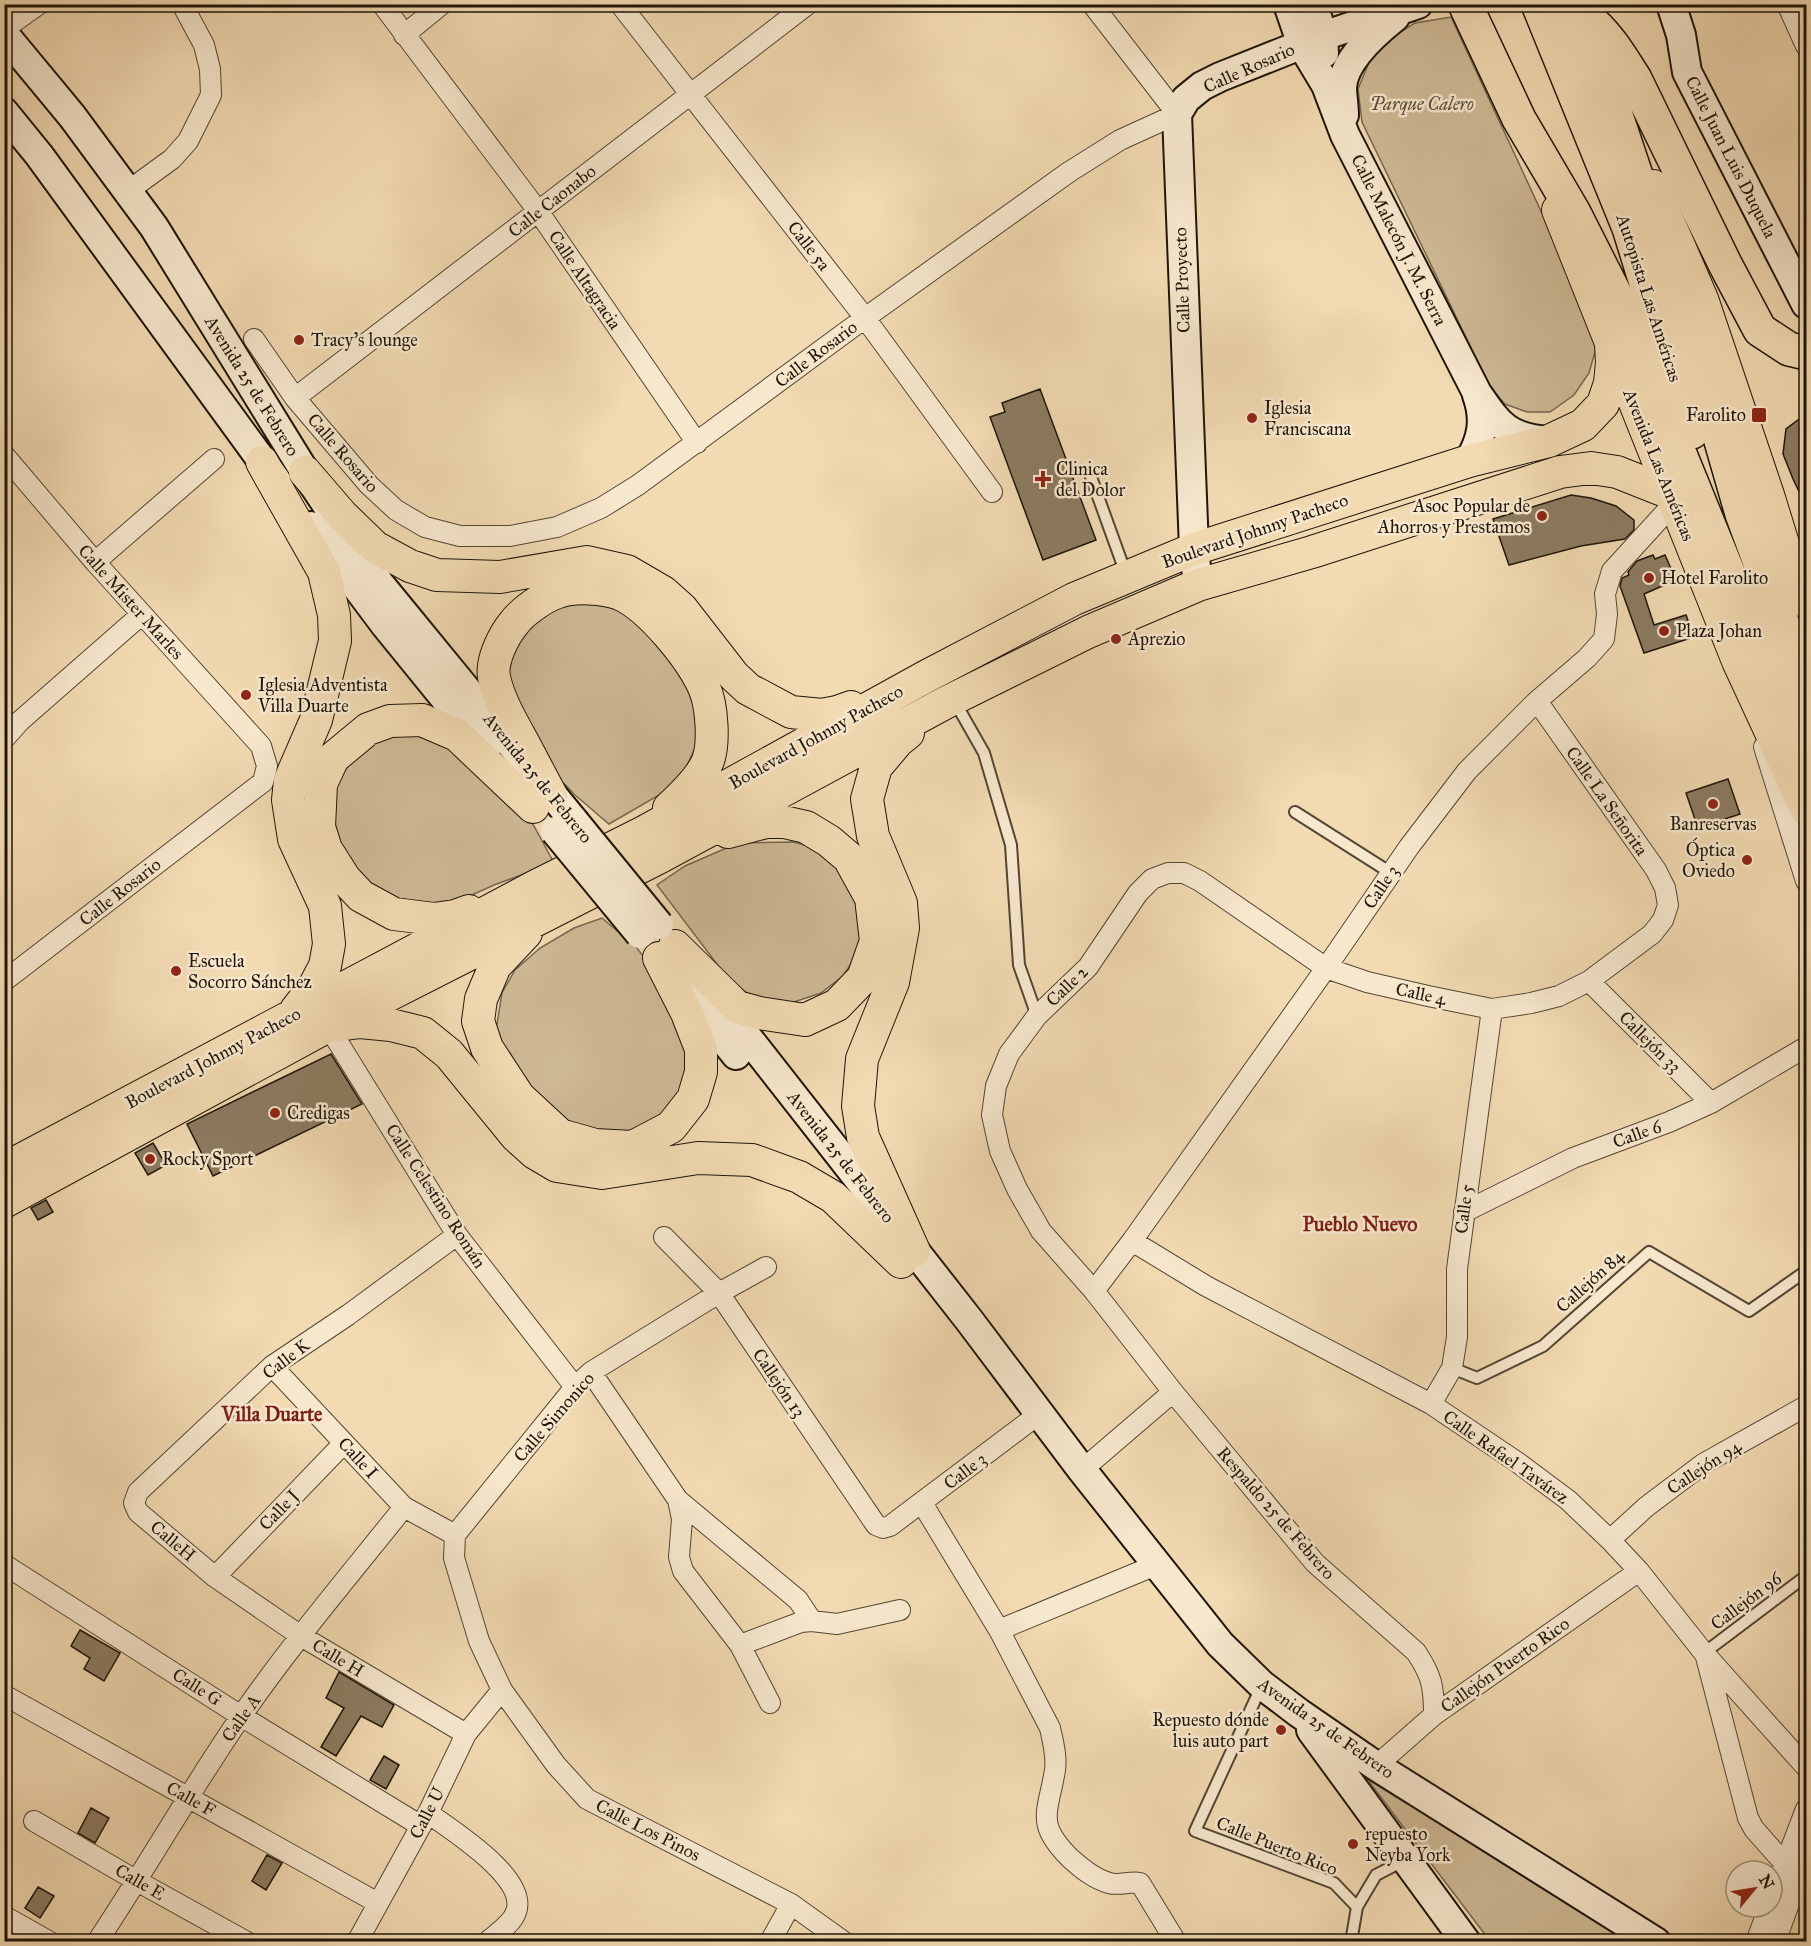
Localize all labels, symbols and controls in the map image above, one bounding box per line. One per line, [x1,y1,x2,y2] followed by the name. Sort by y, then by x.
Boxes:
[1200,38,1298,98] street label: Calle Rosario
[1680,72,1782,242] street label: Calle Juan Luis Duquela
[1370,93,1474,115] park label: Parque Calero
[1345,151,1452,330] street label: Calle Malecón J. M. Serra
[504,160,600,242] street label: Calle Caonabo
[1611,210,1686,385] street label: Autopista Las Américas
[783,217,835,275] street label: Calle 5a
[543,226,626,335] street label: Calle Altagracia
[1169,227,1195,333] street label: Calle Proyecto
[199,311,304,460] street label: Avenida 25 de Febrero
[770,316,862,392] street label: Calle Rosario
[311,329,418,352] place label: Tracy's lounge
[292,333,306,347] marker: Tracy's lounge
[1618,385,1700,544] street label: Avenida Las Américas
[1264,397,1351,440] place label: Iglesia Franciscana
[1686,404,1746,426] place label: Farolito
[1750,406,1768,424] marker: Farolito
[303,409,383,497] street label: Calle Rosario
[1245,411,1259,425] marker: Iglesia Franciscana
[1056,458,1126,501] place label: Clinica del Dolor
[1034,470,1052,488] marker: Clinica del Dolor
[1159,489,1351,574] street label: Boulevard Johnny Pacheco
[1377,495,1530,538] place label: Asoc Popular de Ahorros y Prestamos
[1535,509,1549,523] marker: Asoc Popular de Ahorros y Prestamos
[74,540,188,664] street label: Calle Mister Marles
[1661,567,1768,589] place label: Hotel Farolito
[1642,571,1656,585] marker: Hotel Farolito
[1676,620,1762,643] place label: Plaza Johan
[1657,624,1671,638] marker: Plaza Johan
[1127,628,1186,650] place label: Aprezio
[1109,632,1123,646] marker: Aprezio
[257,674,388,717] place label: Iglesia Adventista Villa Duarte
[725,680,907,795] street label: Boulevard Johnny Pacheco
[239,688,253,702] marker: Iglesia Adventista Villa Duarte
[478,708,597,848] street label: Avenida 25 de Febrero
[1561,742,1653,860] street label: Calle La Señorita
[1706,797,1720,811] marker: Banreservas
[1669,813,1757,835] place label: Banreservas
[1682,837,1735,882] place label: Óptica Oviedo
[75,853,165,931] street label: Calle Rosario
[1740,853,1754,867] marker: Óptica Oviedo
[1358,861,1404,913] street label: Calle 3
[188,950,312,993] place label: Escuela Socorro Sánchez
[1041,961,1093,1011] street label: Calle 2
[169,964,183,978] marker: Escuela Socorro Sánchez
[1394,978,1449,1010] street label: Calle 4
[121,1002,305,1115] street label: Boulevard Johnny Pacheco
[1614,1006,1686,1078] street label: Callejón 33
[782,1086,899,1227] street label: Avenida 25 de Febrero
[287,1102,350,1125] place label: Credigas
[268,1106,282,1120] marker: Credigas
[1610,1115,1665,1153] street label: Calle 6
[381,1120,491,1273] street label: Calle Celestino Román
[162,1148,254,1170] place label: Rocky Sport
[143,1152,157,1166] marker: Rocky Sport
[1450,1183,1478,1235] street label: Calle 5
[1302,1212,1418,1236] district label: Pueblo Nuevo
[1551,1244,1629,1317] street label: Callejón 84
[258,1333,315,1384] street label: Calle K
[748,1344,810,1422] street label: Callejón 13
[509,1368,599,1466] street label: Calle Simonico
[221,1402,323,1426] district label: Villa Duarte
[1439,1405,1573,1509] street label: Calle Rafael Tavárez
[333,1433,383,1483] street label: Calle I
[1663,1434,1746,1499] street label: Callejón 94
[1212,1442,1340,1584] street label: Respaldo 25 de Febrero
[939,1448,991,1494] street label: Calle 3
[254,1485,305,1536] street label: Calle J
[146,1516,200,1566] street label: CalleH
[1706,1567,1786,1635] street label: Callejón 96
[1436,1612,1574,1718] street label: Callejón Puerto Rico
[308,1634,368,1682] street label: Calle H
[168,1663,226,1711] street label: Calle G
[1253,1672,1398,1783] street label: Avenida 25 de Febrero
[217,1690,265,1746] street label: Calle A
[1152,1709,1270,1752] place label: Repuesto dónde luis auto part
[1274,1723,1288,1737] marker: Repuesto dónde luis auto part
[163,1777,220,1822] street label: Calle F
[405,1783,450,1843] street label: Calle U
[592,1794,704,1866] street label: Calle Los Pinos
[1213,1812,1341,1880] street label: Calle Puerto Rico
[1365,1823,1451,1866] place label: repuesto Neyba York
[1346,1837,1360,1851] marker: repuesto Neyba York
[111,1859,169,1905] street label: Calle E
[1724,1859,1784,1919] north arrow
[1755,1871,1778,1893] text: N

